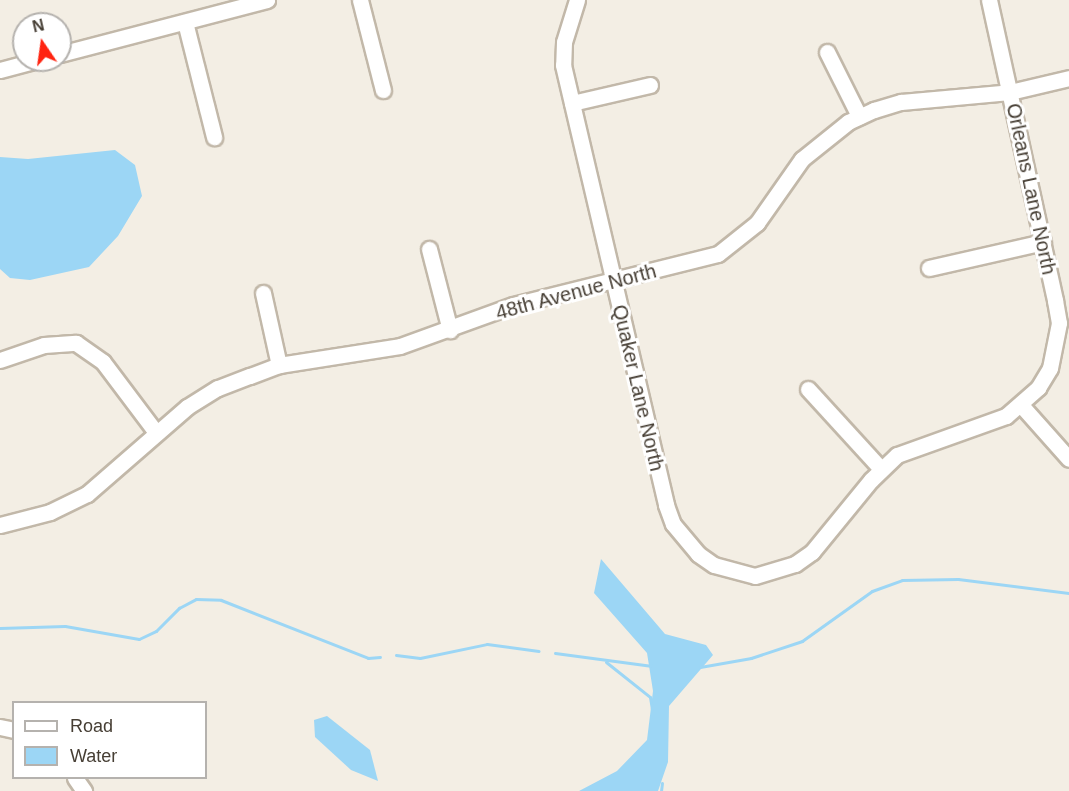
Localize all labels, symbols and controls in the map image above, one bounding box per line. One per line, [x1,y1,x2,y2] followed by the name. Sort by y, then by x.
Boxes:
[12,12,72,72] north arrow
[31,16,46,36] text: N
[1001,101,1061,277] street label: Orleans Lane North
[493,259,659,325] street label: 48th Avenue North
[607,302,669,474] street label: Quaker Lane North
[12,701,207,779] legend
[70,716,113,736] text: Road
[70,746,117,766] text: Water

